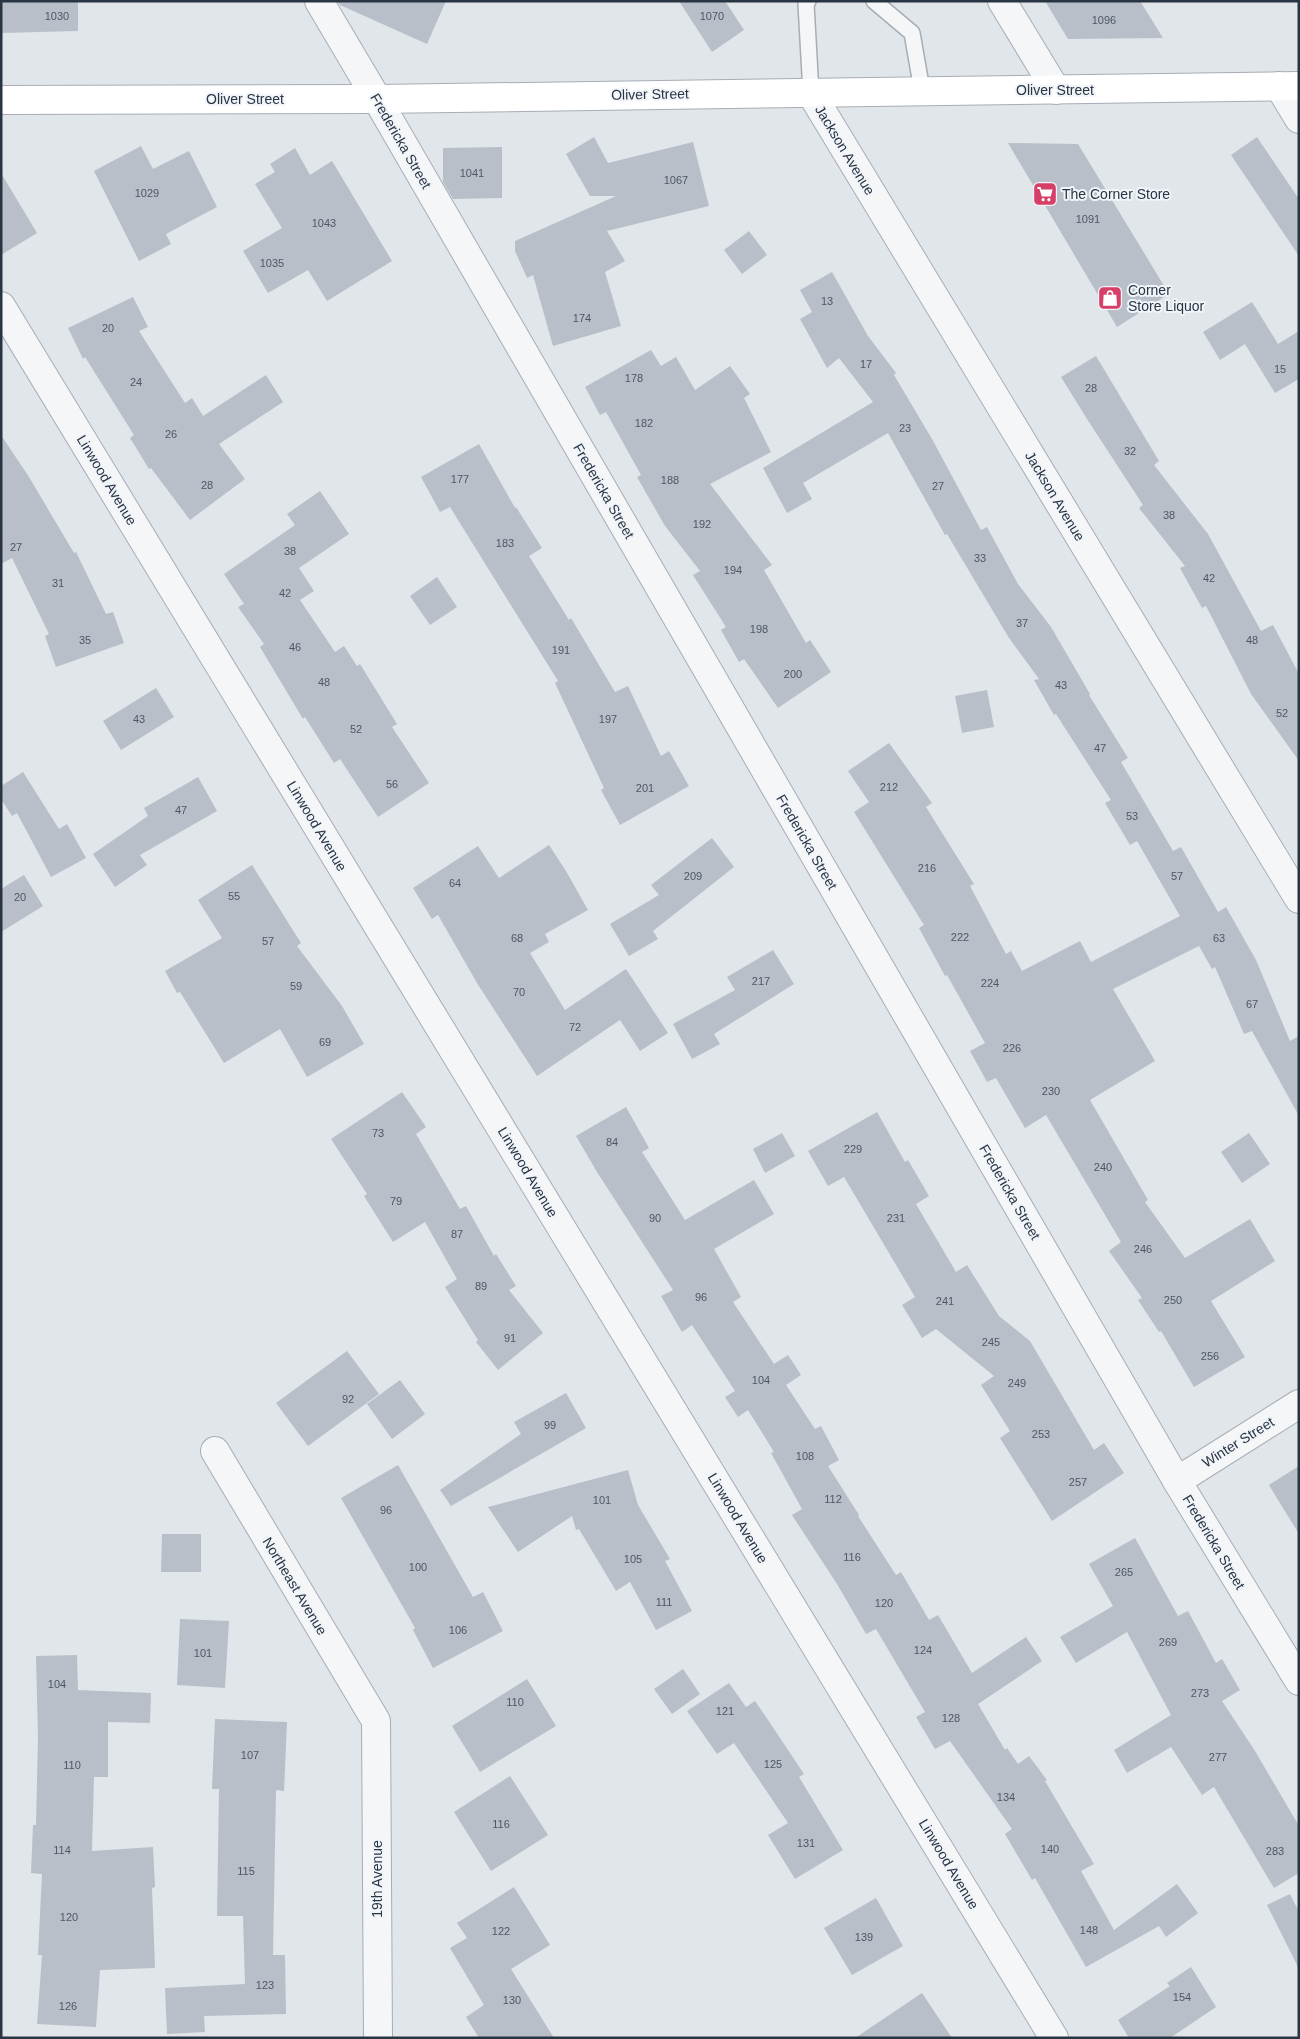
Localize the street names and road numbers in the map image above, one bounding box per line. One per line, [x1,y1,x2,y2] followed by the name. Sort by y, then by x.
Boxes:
[1016,82,1094,98] street label: Oliver Street
[611,85,689,103] street label: Oliver Street
[206,91,284,107] street label: Oliver Street
[367,91,435,192] street label: Fredericka Street
[812,102,878,198] street label: Jackson Avenue
[74,432,140,528] street label: Linwood Avenue
[570,441,638,542] street label: Fredericka Street
[1022,448,1088,544] street label: Jackson Avenue
[284,778,350,874] street label: Linwood Avenue
[773,792,841,893] street label: Fredericka Street
[495,1124,561,1220] street label: Linwood Avenue
[976,1142,1044,1243] street label: Fredericka Street
[1199,1414,1277,1470] street label: Winter Street
[705,1470,771,1566] street label: Linwood Avenue
[1179,1492,1249,1592] street label: Fredericka Street
[260,1534,331,1638] street label: Northeast Avenue
[916,1816,982,1912] street label: Linwood Avenue
[369,1840,385,1918] street label: 19th Avenue

